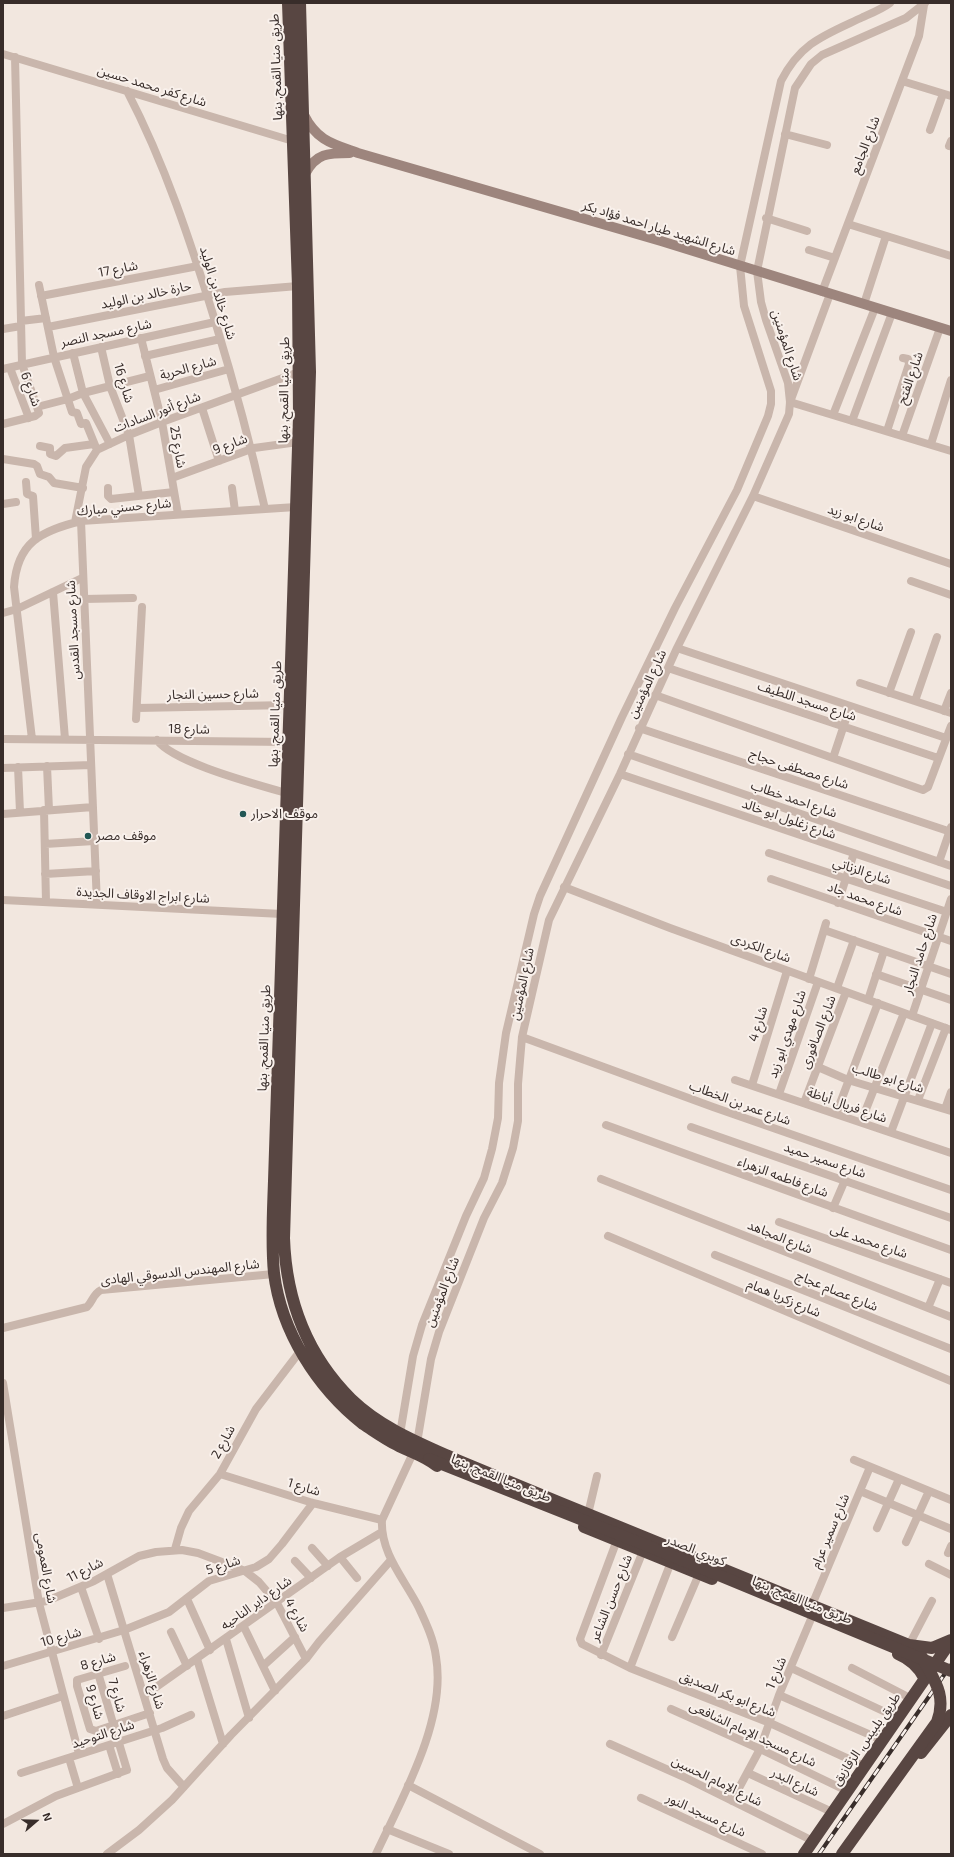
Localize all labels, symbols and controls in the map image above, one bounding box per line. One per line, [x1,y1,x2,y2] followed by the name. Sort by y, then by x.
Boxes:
[266,13,286,121] street label: طريق منيا القمح, بنها
[95,62,209,110] street label: شارع كفر محمد حسين
[847,114,883,176] street label: شارع الجامع
[580,197,738,259] street label: شارع الشهيد طيار احمد فؤاد بكر
[196,245,240,341] street label: شارع خالد بن الوليد
[97,258,139,280] street label: شارع 17
[99,278,193,312] street label: حارة خالد بن الوليد
[768,307,806,383] street label: شارع المؤمنين
[59,316,153,350] street label: شارع مسجد النصر
[275,337,293,443] street label: طريق منيا القمح, بنها
[894,350,926,406] street label: شارع الفتح
[158,353,218,383] street label: شارع الحرية
[111,361,137,405] street label: شارع 16
[18,370,44,408] street label: شارع 6
[111,388,203,436] street label: شارع أنور السادات
[167,425,189,469] street label: شارع 25
[211,431,249,457] street label: شارع 9
[76,495,172,519] street label: شارع حسني مبارك
[826,501,886,535] street label: شارع ابو زيد
[63,580,83,680] street label: شارع مسجد القدس
[624,647,670,721] street label: شارع المؤمنين
[265,660,285,768] street label: طريق منيا القمح, بنها
[756,678,858,724] street label: شارع مسجد اللطيف
[167,685,259,703] street label: شارع حسين النجار
[168,721,210,737] street label: شارع 18
[747,746,851,792] street label: شارع مصطفى حجاج
[749,777,839,821] street label: شارع احمد خطاب
[740,796,838,842] street label: شارع زغلول ابو خالد
[251,806,318,822] place label: موقف الاحرار
[238,809,248,819] marker: موقف الاحرار
[96,828,156,844] place label: موقف مصر
[83,831,93,841] marker: موقف مصر
[831,854,893,888] street label: شارع الزناتي
[825,879,905,919] street label: شارع محمد جاد
[76,884,210,906] street label: شارع ابراج الاوقاف الجديدة
[900,912,940,996] street label: شارع حامد النجار
[729,930,793,966] street label: شارع الكردى
[507,946,537,1022] street label: شارع المؤمنين
[254,984,274,1092] street label: طريق منيا القمح, بنها
[765,988,809,1080] street label: شارع مهدي ابو زيد
[797,993,839,1071] street label: شارع الصافورى
[745,1004,771,1044] street label: شارع 4
[850,1060,926,1096] street label: شارع ابو طالب
[687,1077,793,1129] street label: شارع عمر بن الخطاب
[805,1084,889,1126] street label: شارع فريال أباظة
[782,1139,868,1181] street label: شارع سمير حميد
[736,1153,830,1201] street label: شارع فاطمه الزهراء
[745,1217,815,1257] street label: شارع المجاهد
[828,1220,910,1262] street label: شارع محمد على
[421,1255,463,1329] street label: شارع المؤمنين
[100,1256,260,1288] street label: شارع المهندس الدسوقي الهادى
[794,1267,880,1315] street label: شارع عصام عجاج
[745,1276,823,1320] street label: شارع زكريا همام
[208,1423,238,1461] street label: شارع 2
[449,1451,553,1505] street label: طريق منيا القمح, بنها
[286,1475,322,1499] street label: شارع 1
[807,1491,853,1571] street label: شارع سمير عرام
[32,1531,60,1605] street label: شارع العمومى
[664,1531,728,1569] street label: كوبري الصدر
[204,1552,242,1578] street label: شارع 5
[586,1552,636,1644] street label: شارع حسن الشاعر
[64,1554,106,1586] street label: شارع 11
[218,1573,294,1633] street label: شارع داير الناحيه
[750,1573,854,1627] street label: طريق منيا القمح, بنها
[281,1595,313,1635] street label: شارع 4
[39,1624,83,1650] street label: شارع 10
[78,1649,118,1673] street label: شارع 8
[136,1649,168,1711] street label: شارع الزهراء
[762,1655,790,1691] street label: شارع 1
[678,1668,778,1720] street label: شارع ابو بكر الصديق
[105,1676,129,1714] street label: شارع 7
[83,1683,107,1721] street label: شارع 9
[828,1690,904,1788] street label: طريق بلبيس, الزقازيق
[687,1698,819,1770] street label: شارع مسجد الإمام الشافعى
[70,1717,136,1751] street label: شارع التوحيد
[669,1752,765,1810] street label: شارع الإمام الحسين
[769,1764,821,1800] street label: شارع البدر
[664,1790,748,1840] street label: شارع مسجد النور
[16,1801,56,1841] north arrow
[40,1811,55,1823] text: N

